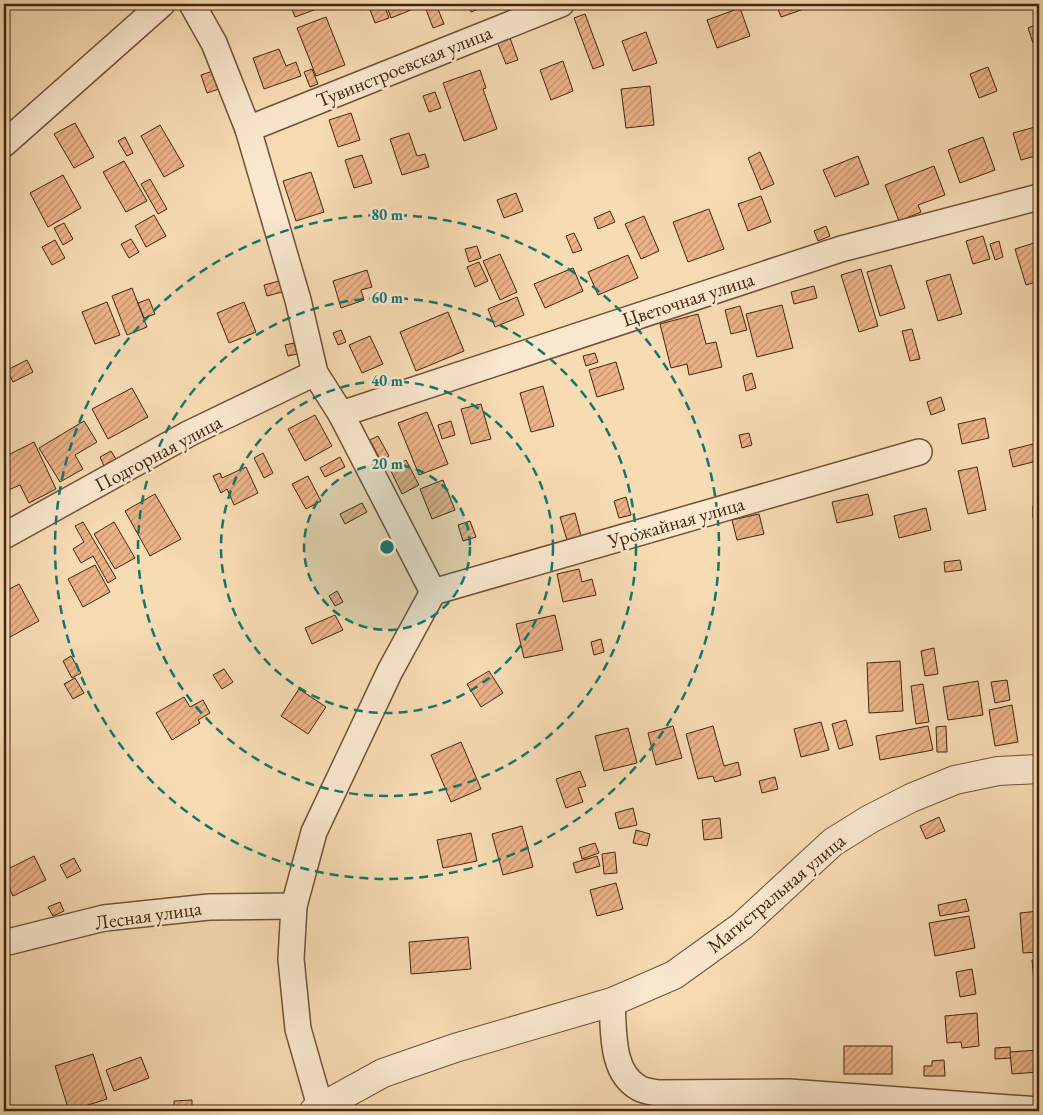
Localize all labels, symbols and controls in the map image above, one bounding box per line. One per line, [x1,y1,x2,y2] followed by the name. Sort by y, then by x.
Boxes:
[312,19,496,113] street label: Тувинстроевская улица
[371,205,403,224] text: 80 m
[619,265,757,333] street label: Цветочная улица
[371,288,403,307] text: 60 m
[371,371,403,390] text: 40 m
[90,409,226,497] street label: Подгорная улица
[371,454,403,473] text: 20 m
[604,490,747,554] street label: Урожайная улица
[378,538,396,556] centre of rings
[701,827,851,959] street label: Магистральная улица
[93,895,203,935] street label: Лесная улица

